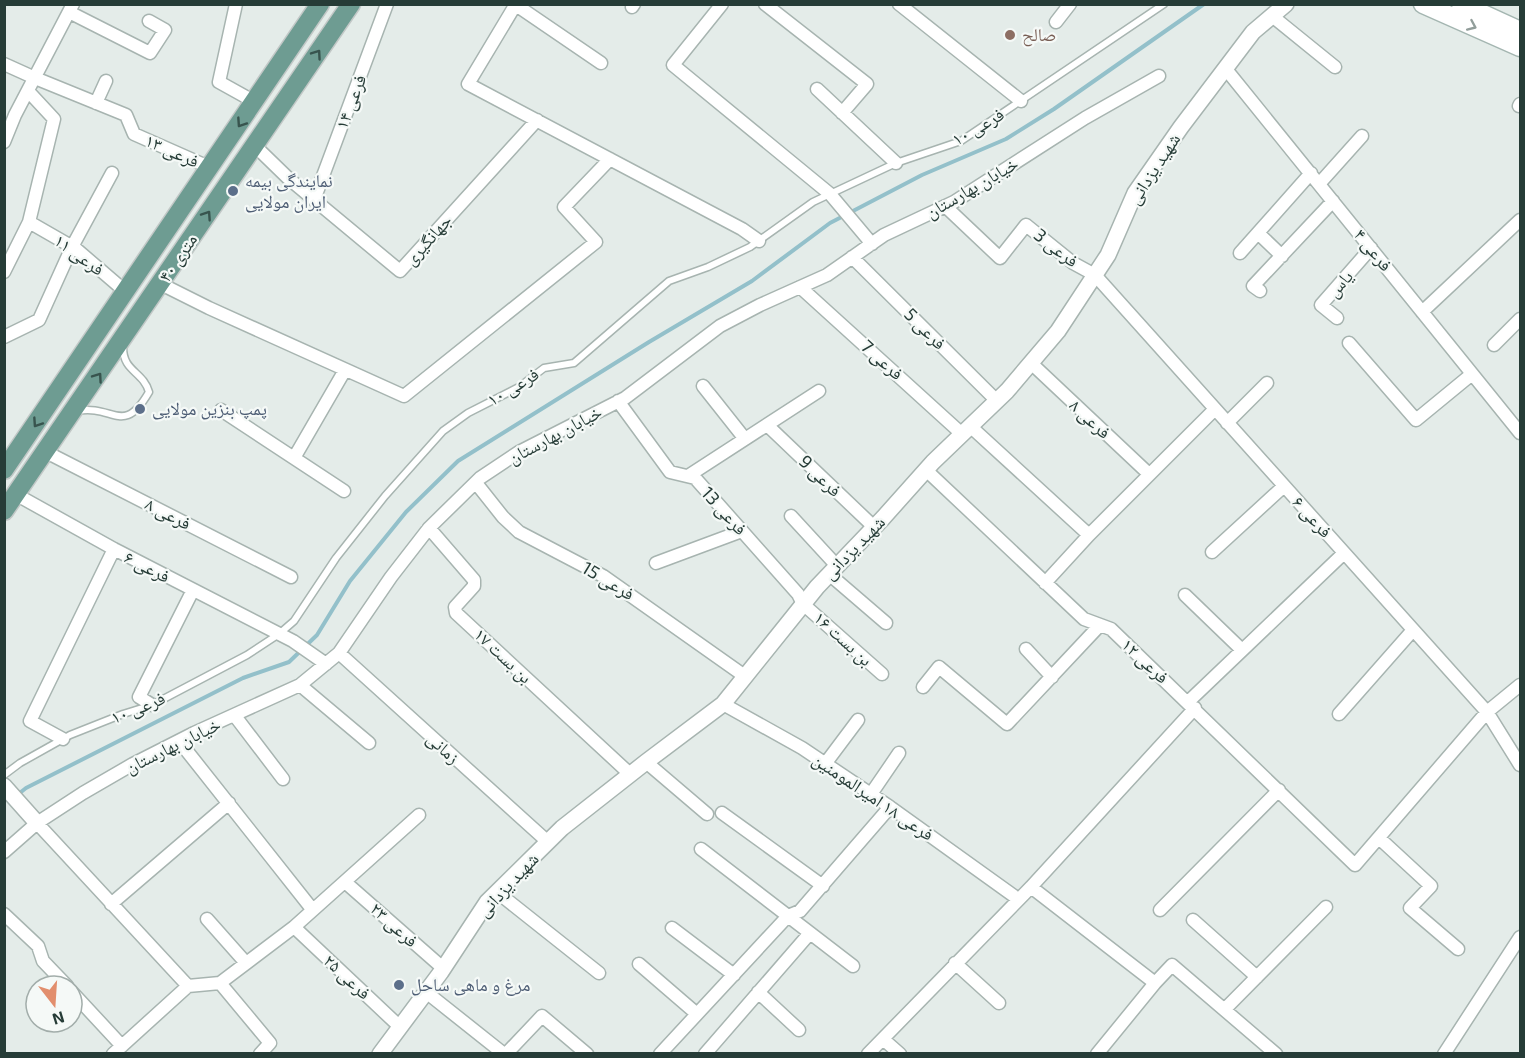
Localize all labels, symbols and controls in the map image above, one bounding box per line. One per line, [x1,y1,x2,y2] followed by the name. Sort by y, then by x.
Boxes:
[1465,19,1476,31] one-way arrow
[1022,23,1057,47] place label: صالح
[1003,28,1017,42] marker: صالح
[310,50,321,61] one-way arrow
[330,71,371,132] street label: فرعی ۱۴
[948,102,1008,151] street label: فرعی ۱۰
[237,116,248,127] one-way arrow
[142,129,203,173] street label: فرعی ۱۳
[1122,129,1185,209] street label: شهید یزدانی
[921,152,1022,223] street label: خیابان بهارستان
[245,169,333,213] place label: نمایندگی بیمه ایران مولایی
[226,184,240,198] marker: نمایندگی بیمه ایران مولایی
[399,209,457,270] street label: جهانگیری
[200,211,211,222] one-way arrow
[1029,223,1083,272] street label: فرعی 3
[1349,224,1398,276] street label: فرعی ۴
[50,229,109,280] street label: فرعی ۱۱
[153,229,202,286] street label: ۴۰ متری
[1321,265,1358,302] street label: یاس
[900,303,951,354] street label: فرعی 5
[856,335,908,385] street label: فرعی 7
[483,362,543,411] street label: فرعی ۱۰
[91,372,102,383] one-way arrow
[1065,394,1116,444] street label: فرعی ۸
[152,397,267,420] place label: پمپ بنزین مولایی
[504,400,606,469] street label: خیابان بهارستان
[133,402,147,416] marker: پمپ بنزین مولایی
[33,417,44,428] one-way arrow
[794,450,847,501] street label: فرعی 9
[697,482,752,540] street label: فرعی 13
[1288,491,1337,542] street label: فرعی ۶
[141,492,195,535] street label: فرعی ۸
[818,511,890,584] street label: شهید یزدانی
[120,545,174,588] street label: فرعی ۶
[578,556,639,605] street label: فرعی 15
[809,606,878,671] street label: بن بست ۱۶
[469,623,537,688] street label: بن بست ۱۷
[1117,633,1174,688] street label: فرعی ۱۲
[107,686,168,729] street label: فرعی ۱۰
[121,713,224,779] street label: خیابان بهارستان
[422,727,465,769] street label: زمانی
[808,748,938,846] street label: فرعی ۱۸ امیرالمومنین
[472,847,543,922] street label: شهید یزدانی
[366,897,423,952] street label: فرعی ۲۳
[319,949,376,1004] street label: فرعی ۲۵
[411,973,531,996] place label: مرغ و ماهی ساحل
[24,974,84,1034] north arrow
[392,978,406,992] marker: مرغ و ماهی ساحل
[50,1008,67,1030] text: N

